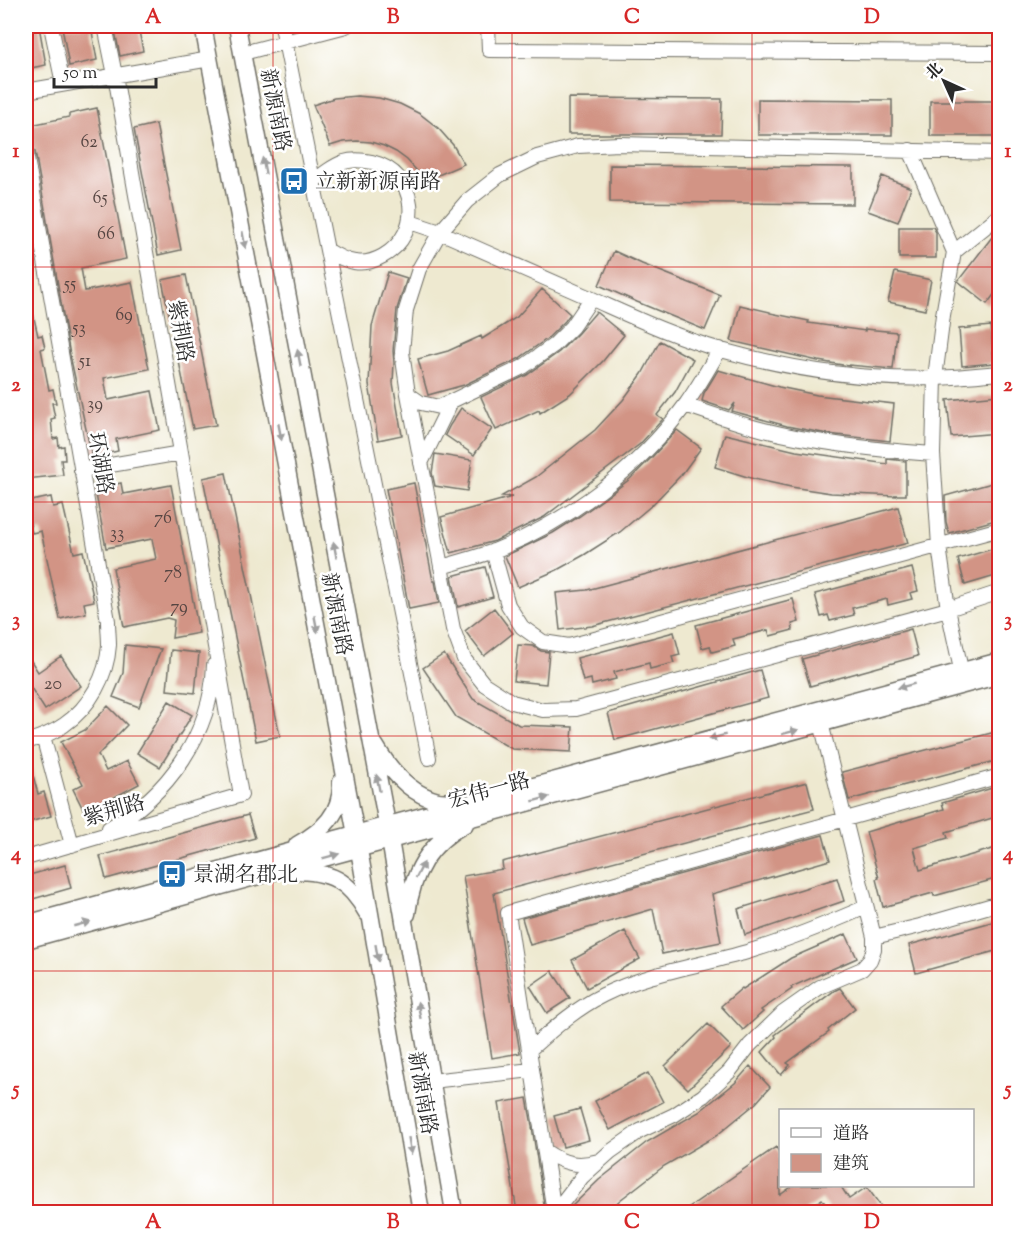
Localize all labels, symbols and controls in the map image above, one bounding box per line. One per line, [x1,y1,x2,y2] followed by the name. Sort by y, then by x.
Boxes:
[145,4,162,33] text: A
[387,4,400,33] text: B
[624,4,640,33] text: C
[864,4,880,33] text: D
[54,51,156,89] scale bar
[914,51,974,111] north arrow
[921,58,949,86] text: 北
[62,61,98,87] text: 50 m
[251,66,297,154] street label: 新源南路
[80,130,98,156] house number: 62
[13,138,20,167] text: 1
[1005,138,1012,167] text: 1
[259,157,268,176] one-way arrow
[278,165,310,197] bus stop icon: 立新新源南路
[315,168,441,198] place label: 立新新源南路
[92,186,108,212] house number: 65
[97,222,115,248] house number: 66
[240,231,249,250] one-way arrow
[63,272,76,298] house number: 55
[159,298,199,365] street label: 紫荆路
[115,303,133,329] house number: 69
[71,316,86,342] house number: 53
[294,348,303,367] one-way arrow
[78,349,91,375] house number: 51
[11,372,21,401] text: 2
[1003,372,1013,401] text: 2
[87,392,103,418] house number: 39
[276,423,285,442] one-way arrow
[79,430,119,497] street label: 环湖路
[154,506,172,532] house number: 76
[110,521,124,547] house number: 33
[330,540,339,559] one-way arrow
[164,561,182,587] house number: 78
[312,570,358,658] street label: 新源南路
[170,595,188,621] house number: 79
[12,607,20,636] text: 3
[1004,607,1012,636] text: 3
[312,614,321,633] one-way arrow
[44,672,62,698] house number: 20
[897,682,915,692] one-way arrow
[781,726,799,736] one-way arrow
[708,733,726,742] one-way arrow
[445,767,534,817] street label: 宏伟一路
[373,773,382,792] one-way arrow
[80,789,149,835] street label: 紫荆路
[532,794,550,804] one-way arrow
[10,841,21,870] text: 4
[1002,841,1013,870] text: 4
[322,851,340,860] one-way arrow
[156,858,188,890] bus stop icon: 景湖名郡北
[193,861,298,891] place label: 景湖名郡北
[415,862,425,879] one-way arrow
[73,919,91,929] one-way arrow
[373,944,382,963] one-way arrow
[415,1000,424,1019] one-way arrow
[399,1049,443,1137] street label: 新源南路
[11,1076,20,1105] text: 5
[1003,1076,1012,1105] text: 5
[779,1109,974,1187] legend
[833,1122,869,1148] text: 道路
[405,1136,414,1155] one-way arrow
[833,1152,869,1178] text: 建筑
[145,1209,162,1238] text: A
[387,1209,400,1238] text: B
[624,1209,640,1238] text: C
[864,1209,880,1238] text: D

